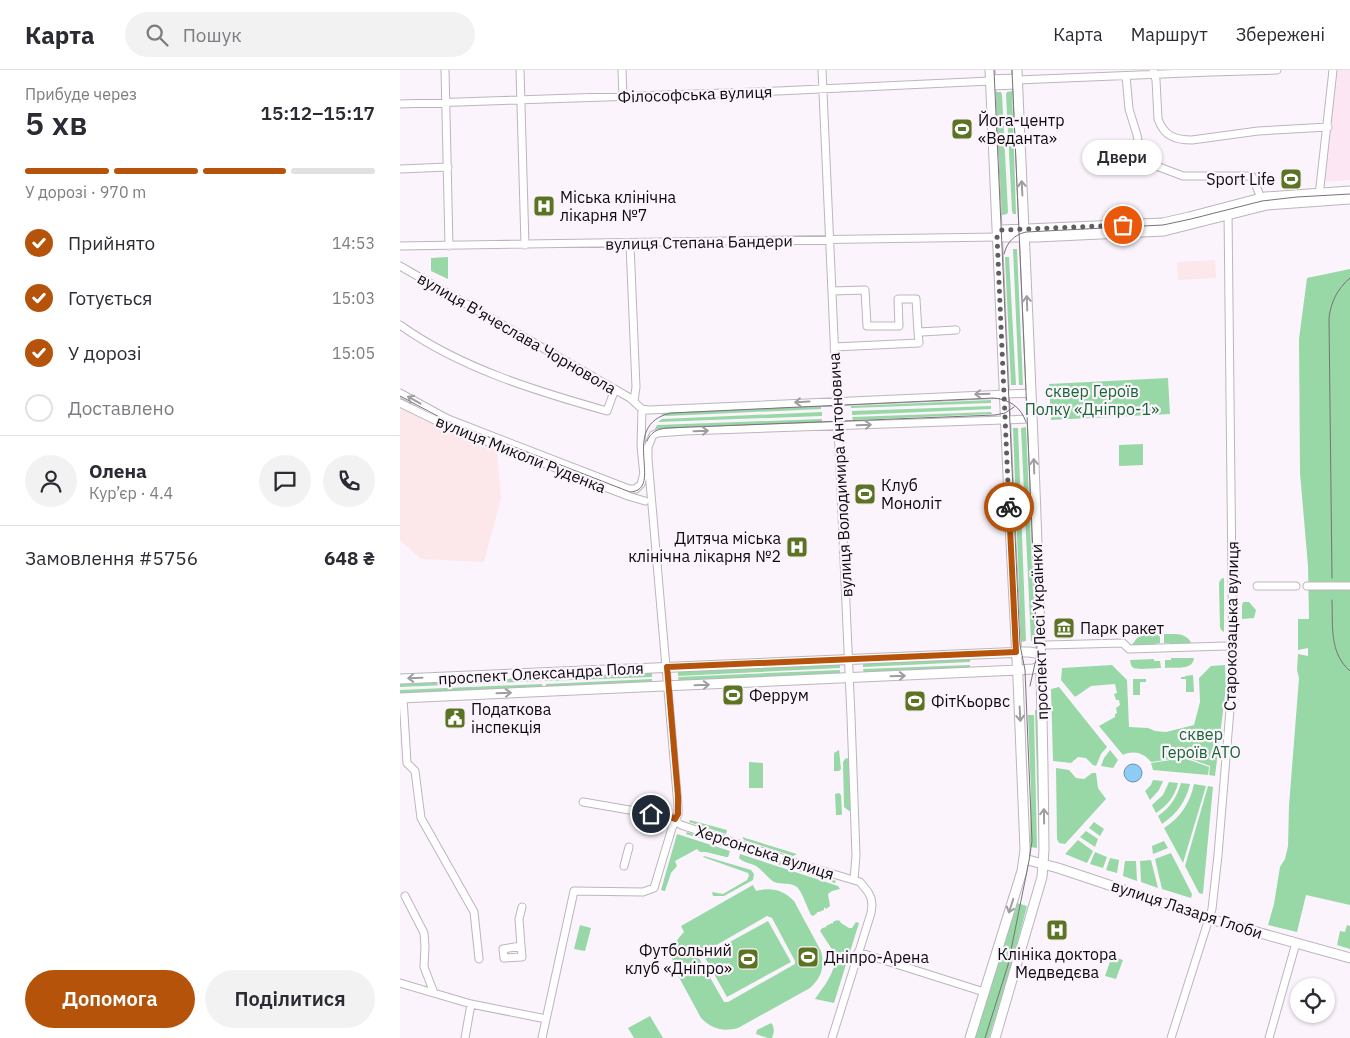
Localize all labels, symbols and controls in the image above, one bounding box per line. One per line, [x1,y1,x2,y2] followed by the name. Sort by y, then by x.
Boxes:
[125,12,475,57] search box
[25,19,95,51] text: Карта
[143,21,171,49] icon: search
[183,23,242,47] text: Пошук
[1053,23,1103,46] text: Карта
[1131,23,1208,46] text: Маршрут
[1236,23,1325,46] text: Збережені
[617,81,773,107] street label: Філософська вулиця
[25,84,137,104] text: Прибуде через
[261,101,375,125] text: 15:12–15:17
[25,102,87,144] text: 5 хв
[978,110,1064,148] place label: Йога-центр «Веданта»
[950,117,974,141] sports icon: Йога-центр «Веданта»
[1083,140,1163,175] callout: Двери
[1097,147,1147,167] text: Двери
[1279,167,1303,191] sports icon: Sport Life
[1206,169,1275,189] place label: Sport Life
[1018,180,1027,196] one-way arrow
[25,182,146,202] text: У дорозі · 970 m
[560,187,677,225] place label: Міська клінічна лікарня №7
[532,194,556,218] hospital icon: Міська клінічна лікарня №7
[1102,204,1144,246] pin
[1109,211,1137,239] icon: bag
[25,229,53,257] icon: check
[605,230,793,254] street label: вулиця Степана Бандери
[68,231,155,255] text: Прийнято
[332,233,375,253] text: 14:53
[414,268,620,398] street label: вулиця В'ячеслава Чорновола
[25,284,53,312] icon: check
[68,286,152,310] text: Готується
[332,288,375,308] text: 15:03
[1023,296,1032,312] one-way arrow
[25,339,53,367] icon: check
[68,341,142,365] text: У дорозі
[332,343,375,363] text: 15:05
[824,352,856,598] street label: вулиця Володимира Антоновича
[1025,381,1159,419] park label: сквер Героїв Полку «Дніпро-1»
[974,390,990,399] one-way arrow
[407,395,422,405] one-way arrow
[68,396,174,420] text: Доставлено
[795,398,811,407] one-way arrow
[433,411,609,497] street label: вулиця Миколи Руденка
[856,421,872,430] one-way arrow
[693,426,709,435] one-way arrow
[25,455,77,507] button: person
[259,455,311,507] button: chat
[323,455,375,507] button: phone
[1029,458,1038,474] one-way arrow
[89,459,147,483] text: Олена
[881,475,942,513] place label: Клуб Моноліт
[853,482,877,506] sports icon: Клуб Моноліт
[984,482,1034,532] courier
[89,483,173,503] text: Кур’єр · 4.4
[995,493,1023,521] icon: bike
[628,528,781,566] place label: Дитяча міська клінічна лікарня №2
[785,535,809,559] hospital icon: Дитяча міська клінічна лікарня №2
[1220,541,1242,711] street label: Старокозацька вулиця
[1026,544,1052,720] street label: проспект Лесі Українки
[25,546,198,570] text: Замовлення #5756
[324,546,375,570] text: 648 ₴
[1052,616,1076,640] museum icon: Парк ракет
[1080,618,1164,638] place label: Парк ракет
[438,658,644,688] street label: проспект Олександра Поля
[890,671,906,680] one-way arrow
[408,674,424,683] one-way arrow
[693,680,709,689] one-way arrow
[721,683,745,707] sports icon: Феррум
[749,685,809,705] place label: Феррум
[496,689,512,698] one-way arrow
[903,689,927,713] sports icon: ФiтКьорвс
[931,691,1010,711] place label: ФiтКьорвс
[471,699,552,737] place label: Податкова інспекція
[443,706,467,730] public building icon: Податкова інспекція
[1015,706,1025,722] one-way arrow
[1161,724,1241,762] park label: сквер Героїв АТО
[630,793,672,835] pin
[637,800,665,828] icon: home
[1039,808,1049,824] one-way arrow
[693,820,837,884] street label: Херсонська вулиця
[1109,875,1265,943] street label: вулиця Лазаря Глоби
[1006,898,1015,914] one-way arrow
[1045,918,1069,942] hospital icon: Клініка доктора Медведєва
[625,940,732,978] place label: Футбольний клуб «Дніпро»
[997,944,1117,982] place label: Клініка доктора Медведєва
[796,945,820,969] sports icon: Дніпро-Арена
[736,947,760,971] sports icon: Футбольний клуб «Дніпро»
[824,947,929,967] place label: Дніпро-Арена
[25,970,195,1028] button: Допомога
[205,970,375,1028] button: Поділитися
[1290,978,1335,1023] map controls
[1290,978,1335,1023] button: locate

